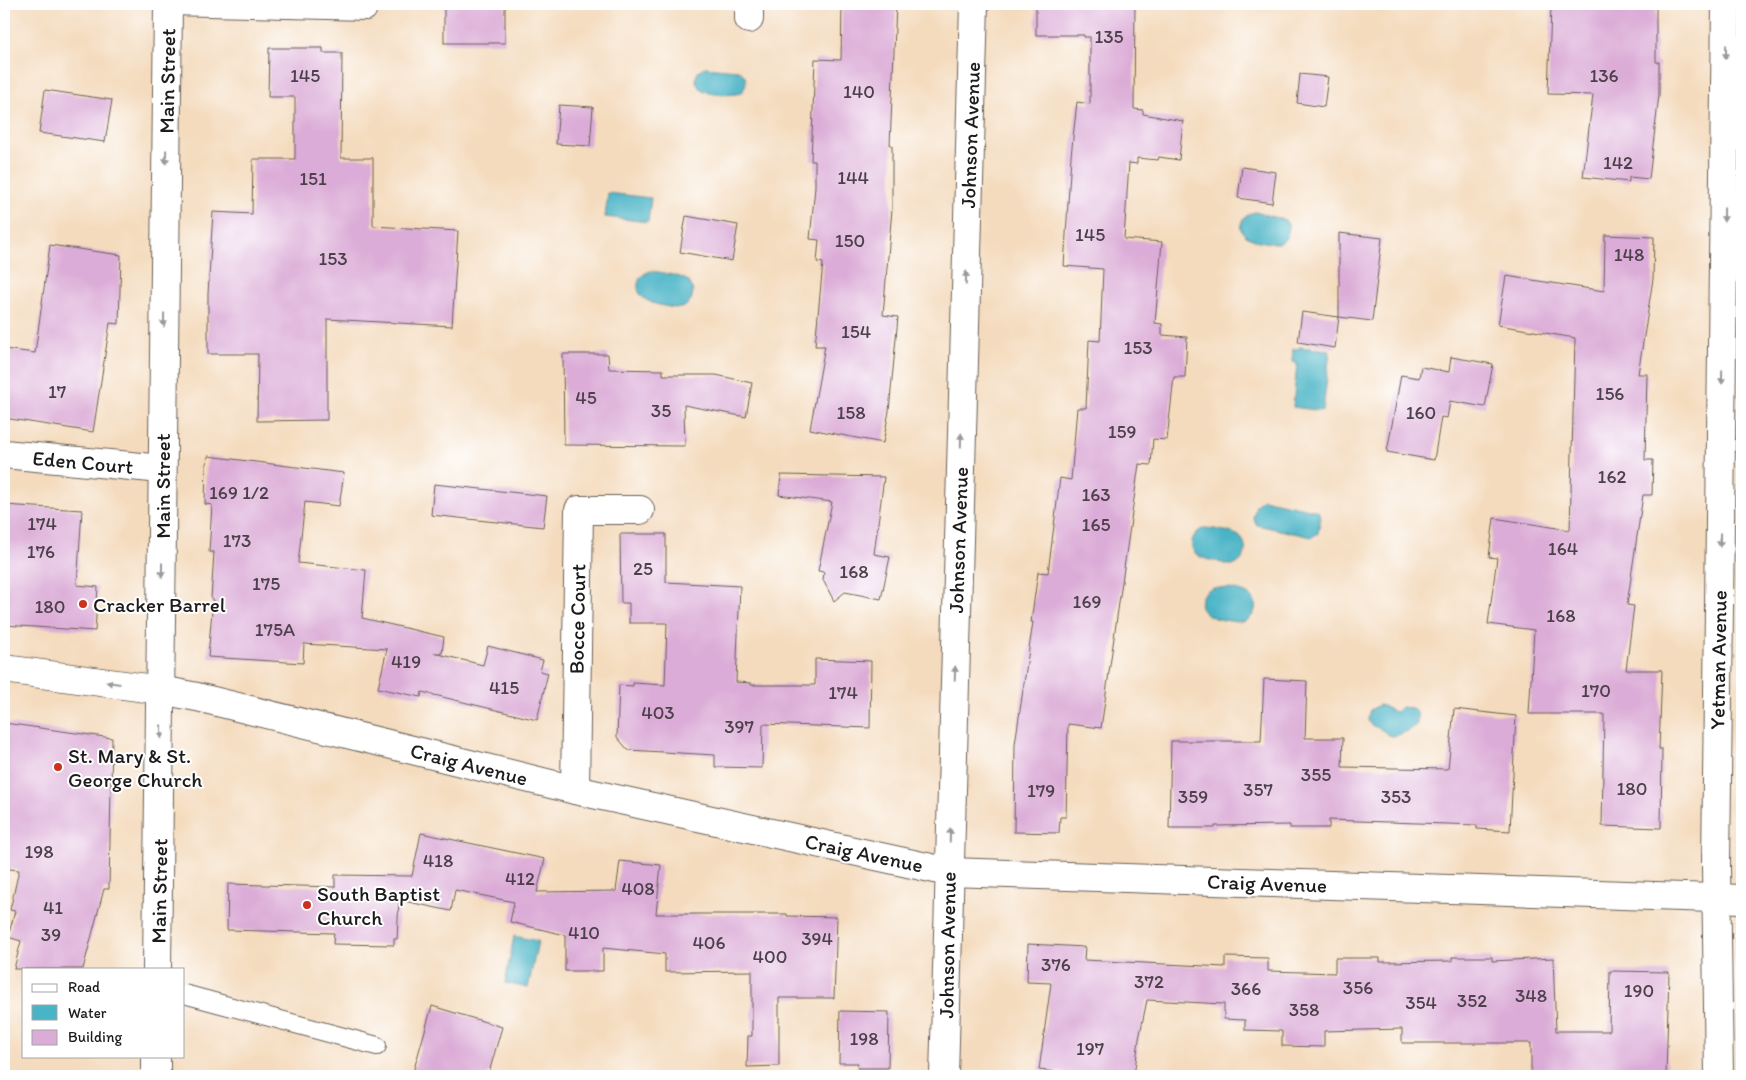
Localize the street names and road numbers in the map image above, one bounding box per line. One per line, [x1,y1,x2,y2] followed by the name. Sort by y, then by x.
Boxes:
[154,28,180,134] street label: Main Street
[955,61,985,209] street label: Johnson Avenue
[150,433,175,539] street label: Main Street
[32,445,135,479] street label: Eden Court
[943,466,973,614] street label: Johnson Avenue
[564,563,590,674] street label: Bocce Court
[1704,590,1732,730] street label: Yetman Avenue
[408,737,530,791] street label: Craig Avenue
[803,828,925,878] street label: Craig Avenue
[146,838,172,944] street label: Main Street
[1207,868,1327,898] street label: Craig Avenue
[933,871,961,1019] street label: Johnson Avenue

